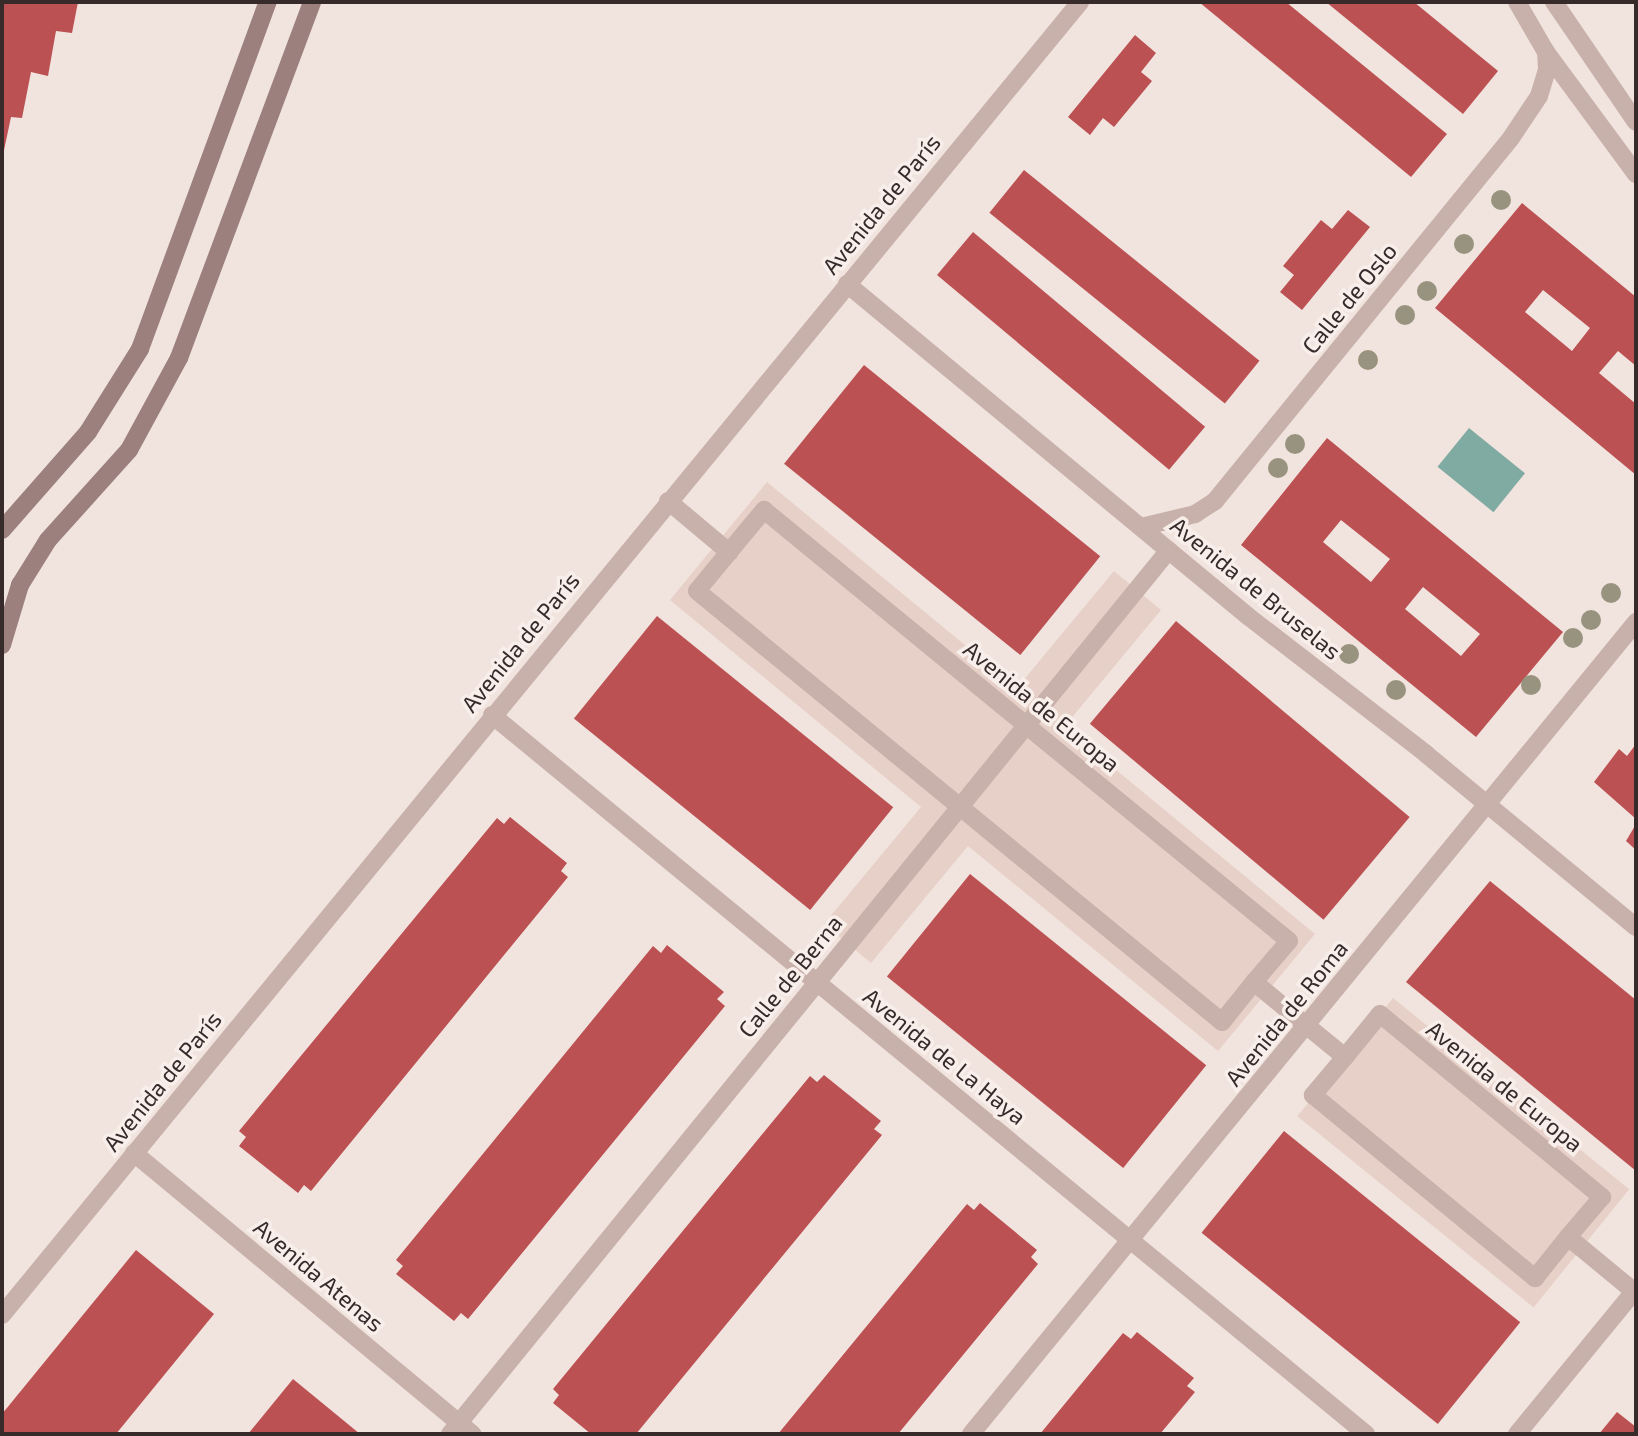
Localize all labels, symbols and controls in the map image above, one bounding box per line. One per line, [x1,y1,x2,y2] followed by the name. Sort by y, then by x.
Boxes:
[816,129,946,279] street label: Avenida de París
[1296,237,1402,359] street label: Calle de Oslo
[1165,511,1347,665] street label: Avenida de Bruselas
[455,567,585,717] street label: Avenida de París
[958,635,1126,777] street label: Avenida de Europa
[732,909,848,1043] street label: Calle de Berna
[1219,935,1353,1091] street label: Avenida de Roma
[858,982,1032,1130] street label: Avenida de La Haya
[97,1006,227,1156] street label: Avenida de París
[1421,1015,1589,1157] street label: Avenida de Europa
[248,1213,390,1337] street label: Avenida Atenas

